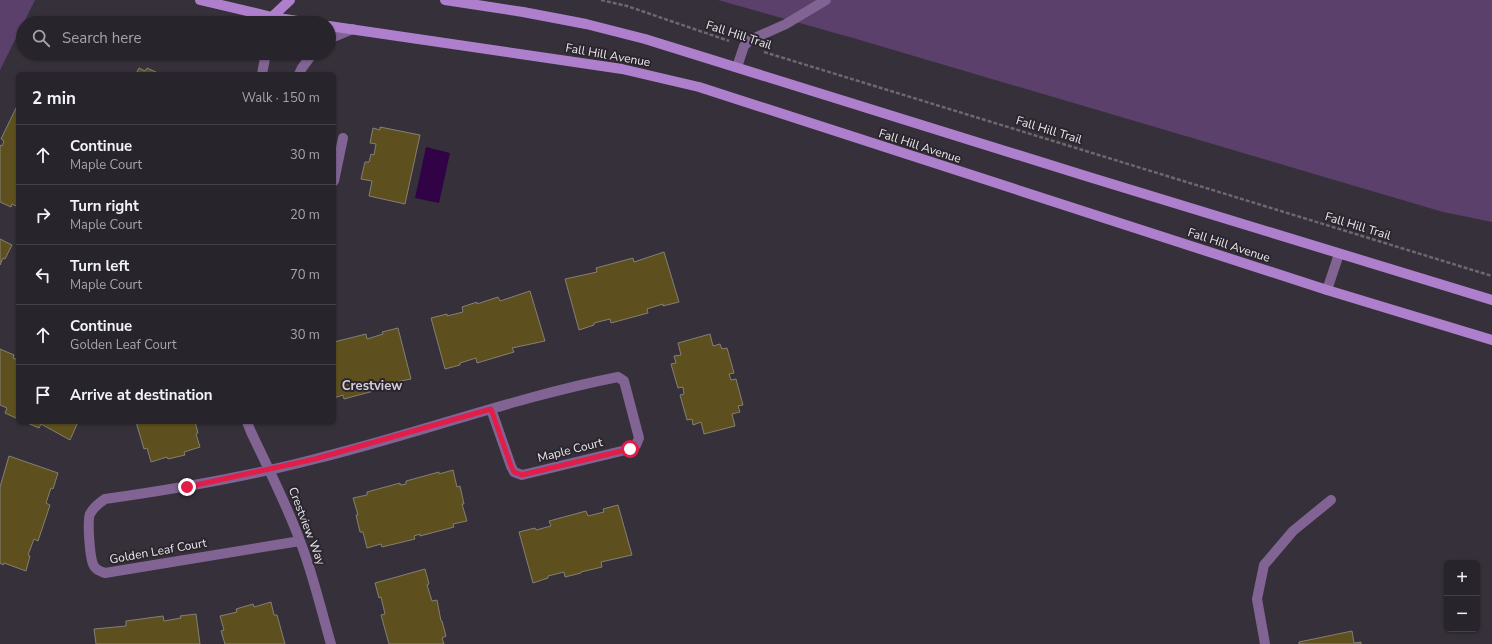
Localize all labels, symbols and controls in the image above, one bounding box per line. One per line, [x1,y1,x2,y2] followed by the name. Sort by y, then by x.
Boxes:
[16,16,336,60] search box
[704,17,774,53] street label: Fall Hill Trail
[30,27,52,49] icon: search
[62,28,142,48] text: Search here
[564,40,652,70] street label: Fall Hill Avenue
[32,87,76,110] text: 2 min
[242,89,320,107] text: Walk · 150 m
[1014,112,1084,148] street label: Fall Hill Trail
[877,125,963,167] street label: Fall Hill Avenue
[70,136,132,156] text: Continue
[32,144,54,166] icon: ahead
[290,146,320,164] text: 30 m
[70,156,142,174] text: Maple Court
[70,196,139,216] text: Turn right
[32,204,54,226] icon: right
[290,206,320,224] text: 20 m
[1323,208,1393,244] street label: Fall Hill Trail
[70,216,142,234] text: Maple Court
[1186,224,1272,266] street label: Fall Hill Avenue
[70,256,129,276] text: Turn left
[32,264,54,286] icon: left
[290,266,320,284] text: 70 m
[70,276,142,294] text: Maple Court
[70,316,132,336] text: Continue
[32,324,54,346] icon: ahead
[290,326,320,344] text: 30 m
[70,336,177,354] text: Golden Leaf Court
[342,377,402,395] district label: Crestview
[32,384,54,406] icon: arrive
[70,385,213,405] text: Arrive at destination
[536,434,605,466] street label: Maple Court
[621,440,639,458] route start
[178,478,196,496] route end
[285,485,329,568] street label: Crestview Way
[108,534,209,567] street label: Golden Leaf Court
[1444,560,1480,632] map controls
[1444,560,1480,596] button: +
[1444,596,1480,632] button: −

